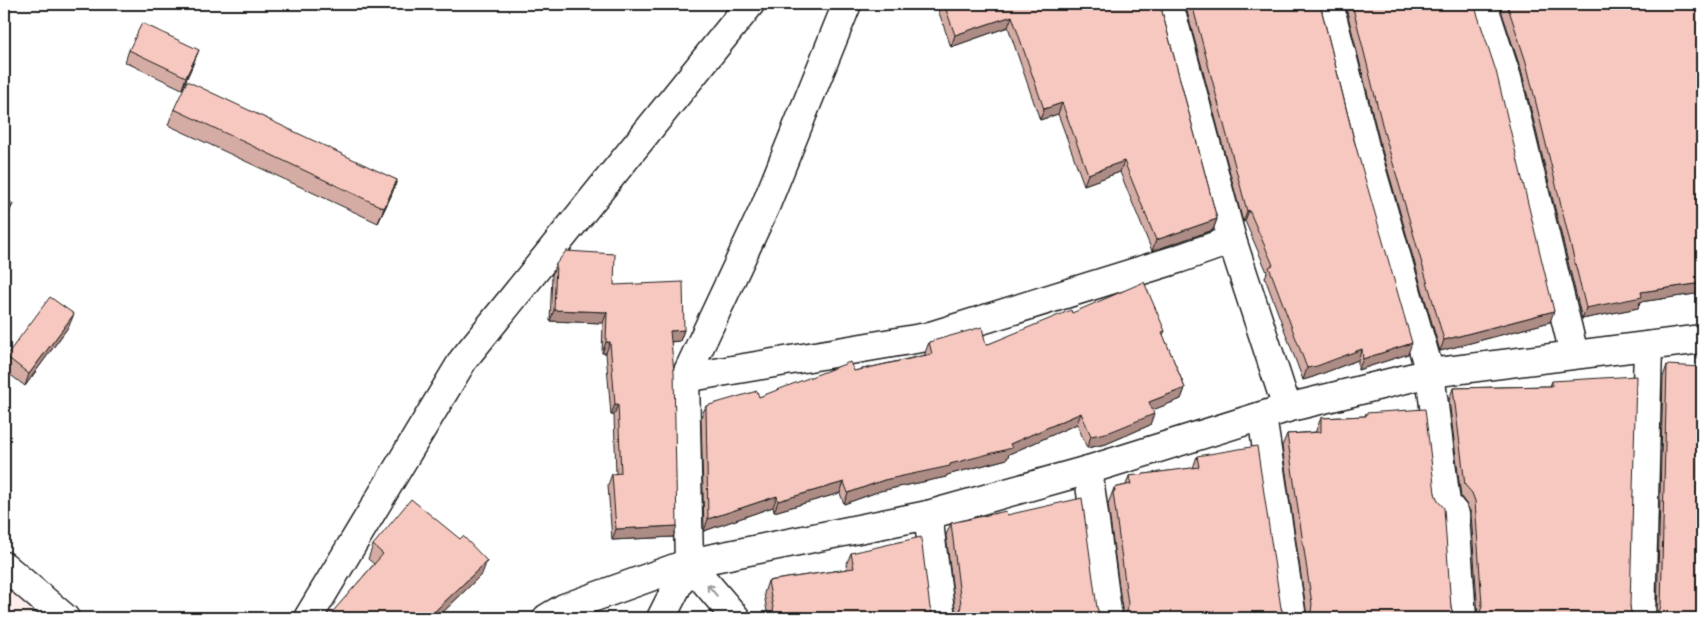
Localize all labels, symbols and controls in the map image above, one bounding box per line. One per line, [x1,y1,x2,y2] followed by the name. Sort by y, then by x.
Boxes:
[707,584,718,597] one-way arrow

